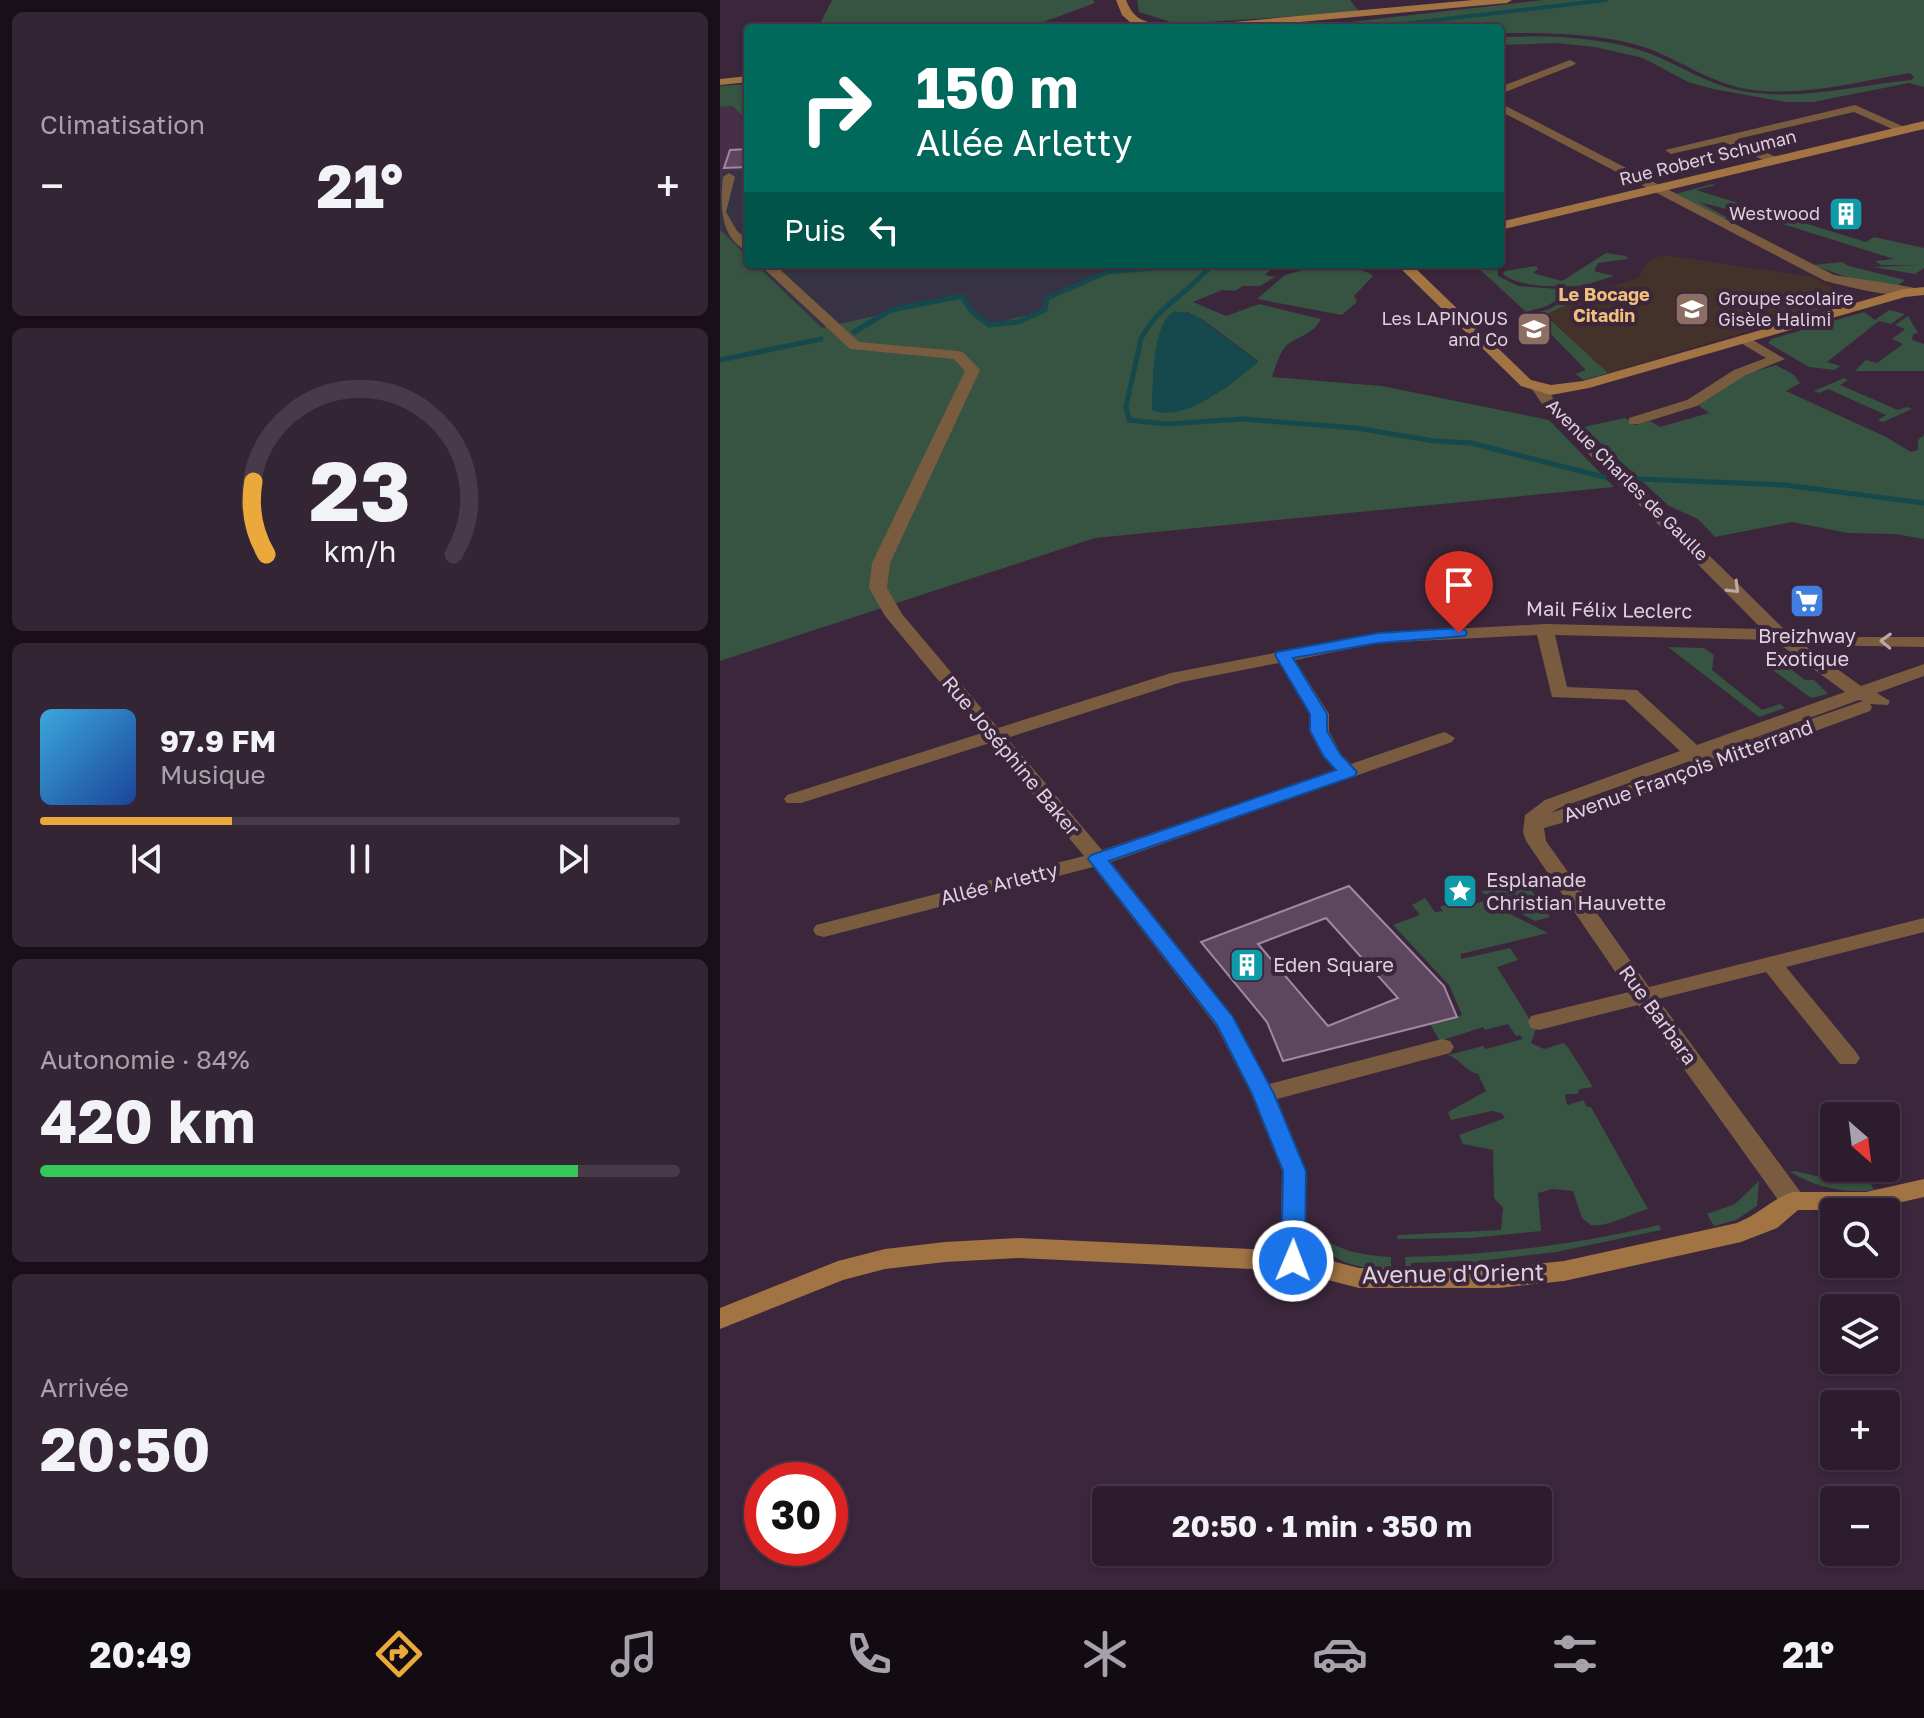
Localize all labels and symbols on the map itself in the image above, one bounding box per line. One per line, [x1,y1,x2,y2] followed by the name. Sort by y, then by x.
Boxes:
[1617,124,1799,190] street label: Rue Robert Schuman
[1827,195,1865,233] building icon: Westwood
[1729,202,1820,224] place label: Westwood
[1558,283,1650,326] district label: Le Bocage Citadin
[1718,287,1853,330] place label: Groupe scolaire Gisèle Halimi
[1673,290,1711,328] school or university icon: Groupe scolaire Gisèle Halimi
[1381,307,1508,350] place label: Les LAPINOUS and Co
[1515,310,1553,348] school or university icon: Les LAPINOUS and Co
[1542,394,1713,565] street label: Avenue Charles de Gaulle
[1425,551,1493,633] pin
[1725,579,1739,594] one-way arrow
[1788,582,1826,620] supermarket icon: Breizhway Exotique
[1526,596,1692,622] street label: Mail Félix Leclerc
[1758,623,1856,670] place label: Breizhway Exotique
[1879,632,1892,649] one-way arrow
[938,671,1086,840] street label: Rue Joséphine Baker
[1560,714,1816,826] street label: Avenue François Mitterrand
[938,857,1060,909] street label: Allée Arletty
[1486,867,1666,914] place label: Esplanade Christian Hauvette
[1441,872,1479,910] place icon: Esplanade Christian Hauvette
[1228,946,1266,984] building icon: Eden Square
[1273,952,1394,976] place label: Eden Square
[1615,960,1703,1069] street label: Rue Barbara
[1820,1102,1900,1182] north arrow
[1251,1219,1335,1303] position arrow
[1362,1256,1544,1289] street label: Avenue d'Orient
[744,1462,848,1566] speed limit sign: 30

